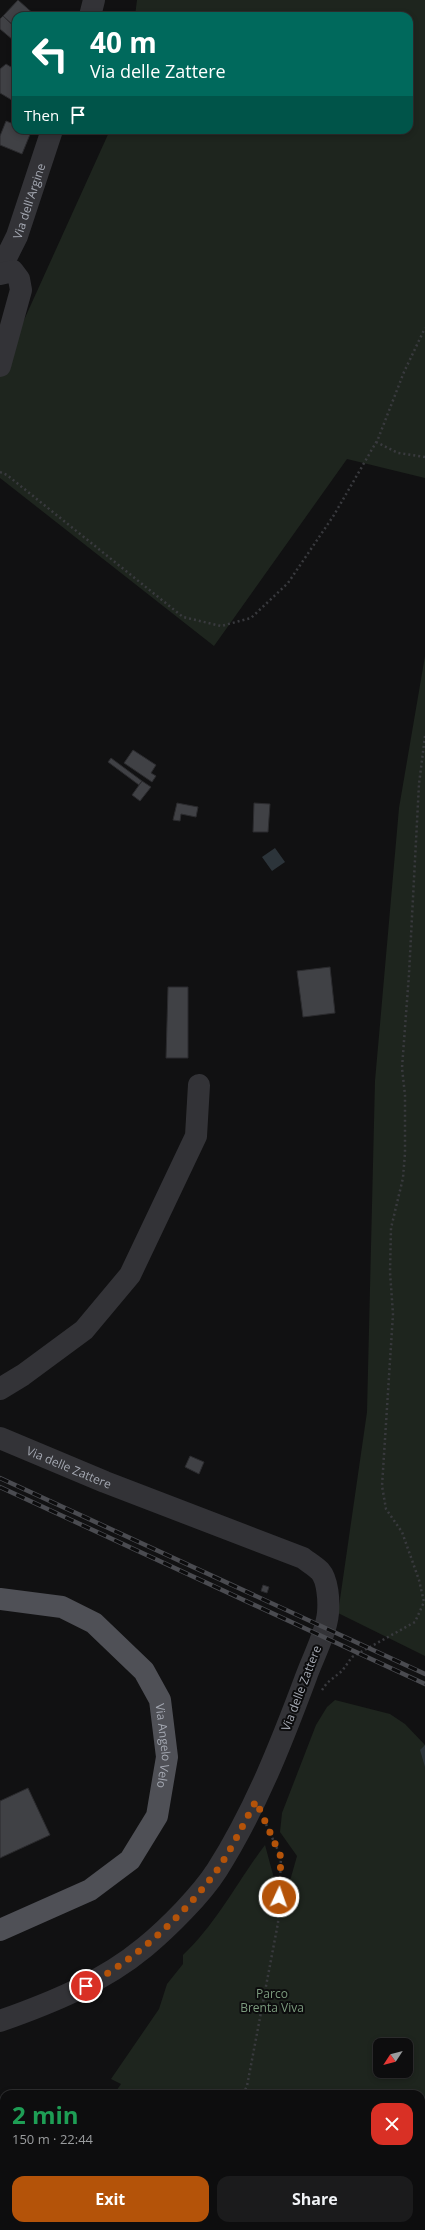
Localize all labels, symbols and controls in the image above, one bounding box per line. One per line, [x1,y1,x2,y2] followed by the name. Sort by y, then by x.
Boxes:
[90,23,157,61] text: 40 m
[24,28,76,80] icon: left
[90,59,226,83] text: Via delle Zattere
[67,104,89,126] icon: arrive
[24,105,59,125] text: Then
[8,160,49,241] street label: Via dell'Argine
[24,1442,114,1492] street label: Via delle Zattere
[277,1642,325,1733] street label: Via delle Zattere
[152,1702,176,1790] street label: Via Angelo Velo
[258,1876,300,1918] position arrow
[69,1969,103,2003] pin
[75,1975,97,1997] icon: arrive
[240,1985,304,2016] park label: Parco Brenta Viva
[373,2038,413,2078] north arrow
[373,2038,413,2078] map controls
[12,2098,79,2131] text: 2 min
[371,2103,413,2145] button: close
[12,2130,93,2148] text: 150 m · 22:44
[12,2176,209,2222] button: Exit
[217,2176,413,2222] button: Share

